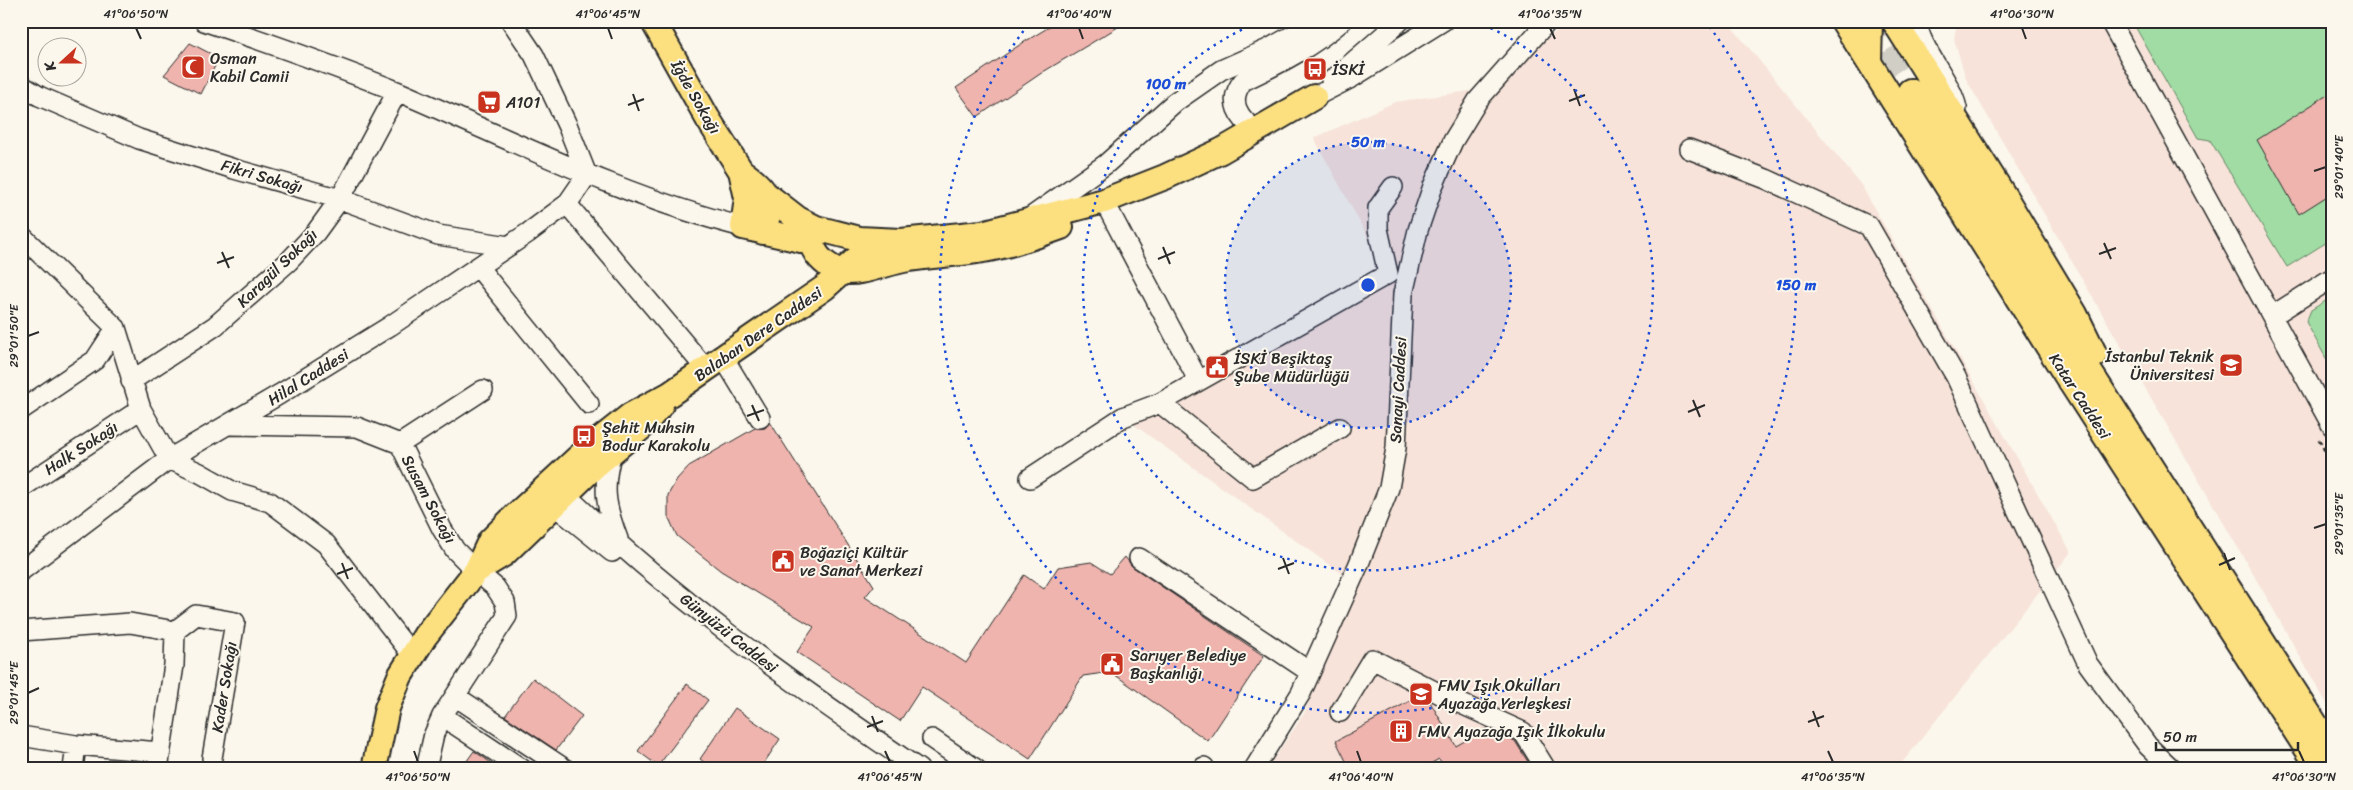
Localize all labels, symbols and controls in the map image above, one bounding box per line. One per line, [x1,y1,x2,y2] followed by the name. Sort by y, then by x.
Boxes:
[104,3,169,25] text: 41°06'50"N
[576,3,641,25] text: 41°06'45"N
[1046,3,1112,25] text: 41°06'40"N
[1518,3,1583,25] text: 41°06'35"N
[1990,3,2055,25] text: 41°06'30"N
[38,38,88,88] north arrow
[210,44,289,91] place label: Osman Kabil Camii
[662,53,729,140] street label: İğde Sokağı
[180,54,206,80] mosque icon: Osman Kabil Camii
[1331,55,1366,84] place label: İSKİ
[1302,56,1328,82] bus stop icon: İSKİ
[37,57,64,76] text: K
[1146,71,1187,97] text: 100 m
[505,88,540,117] place label: A101
[476,89,502,115] supermarket icon: A101
[1351,129,1386,155] text: 50 m
[2328,134,2350,199] text: 29°01'40"E
[218,151,306,201] street label: Fikri Sokağı
[229,221,325,315] street label: Karagül Sokağı
[1776,272,1817,298] text: 150 m
[1359,276,1377,294] centre of rings
[688,278,829,389] street label: Balaban Dere Caddesi
[3,303,25,368] text: 29°01'50"E
[1381,335,1415,444] street label: Sanayi Caddesi
[261,340,355,414] street label: Hilal Caddesi
[2104,342,2215,389] place label: İstanbul Teknik Üniversitesi
[1233,344,1349,391] place label: İSKİ Beşiktaş Şube Müdürlüğü
[2041,347,2119,446] street label: Katar Caddesi
[2218,352,2244,378] school or university icon: İstanbul Teknik Üniversitesi
[1204,354,1230,380] public building icon: İSKİ Beşiktaş Şube Müdürlüğü
[38,413,124,483] street label: Halk Sokağı
[602,413,710,460] place label: Şehit Muhsin Bodur Karakolu
[571,423,597,449] bus stop icon: Şehit Muhsin Bodur Karakolu
[393,449,465,549] street label: Susam Sokağı
[2328,492,2350,555] text: 29°01'35"E
[800,538,923,585] place label: Boğaziçi Kültür ve Sanat Merkezi
[770,548,796,574] public building icon: Boğaziçi Kültür ve Sanat Merkezi
[673,585,785,681] street label: Günyüzü Caddesi
[202,639,246,735] street label: Kader Sokağı
[1130,641,1246,688] place label: Sarıyer Belediye Başkanlığı
[1099,651,1125,677] public building icon: Sarıyer Belediye Başkanlığı
[3,660,25,725] text: 29°01'45"E
[1437,671,1571,718] place label: FMV Işık Okulları Ayazağa Yerleşkesi
[1408,681,1434,707] school or university icon: FMV Işık Okulları Ayazağa Yerleşkesi
[1418,717,1606,746] place label: FMV Ayazağa Işık İlkokulu
[1388,718,1414,744] building icon: FMV Ayazağa Işık İlkokulu
[2156,720,2298,752] scale bar
[2163,724,2198,750] text: 50 m
[386,766,451,788] text: 41°06'50"N
[858,766,923,788] text: 41°06'45"N
[1328,766,1394,788] text: 41°06'40"N
[1801,766,1866,788] text: 41°06'35"N
[2272,766,2337,788] text: 41°06'30"N

